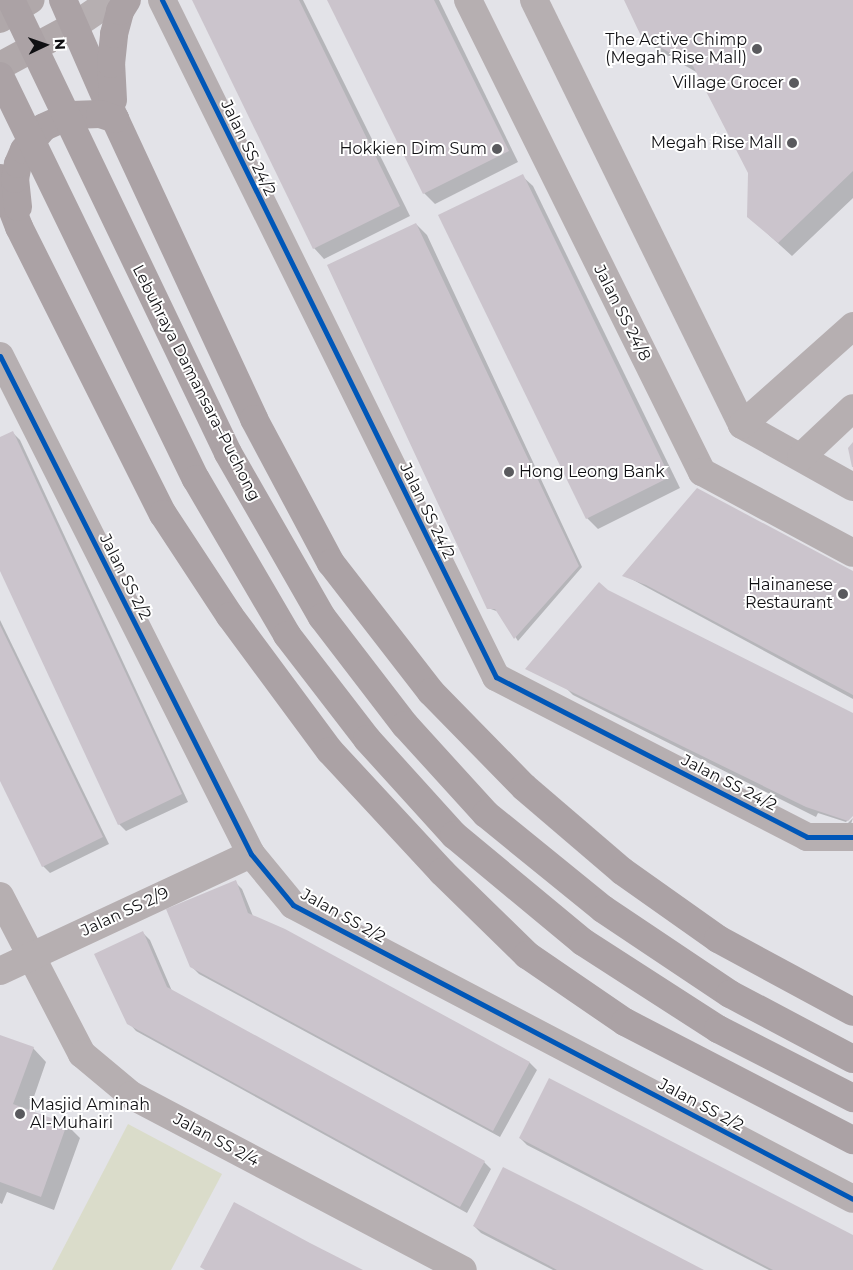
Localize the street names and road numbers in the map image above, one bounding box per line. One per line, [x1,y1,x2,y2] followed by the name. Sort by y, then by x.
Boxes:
[217,97,279,199] street label: Jalan SS 24/2
[128,262,264,504] street label: Lebuhraya Damansara–Puchong
[590,262,654,364] street label: Jalan SS 24/8
[396,460,458,562] street label: Jalan SS 24/2
[95,531,155,623] street label: Jalan SS 2/2
[678,751,780,815] street label: Jalan SS 24/2
[78,883,172,941] street label: Jalan SS 2/9
[297,885,389,947] street label: Jalan SS 2/2
[655,1075,747,1135] street label: Jalan SS 2/2
[170,1109,262,1171] street label: Jalan SS 2/4

